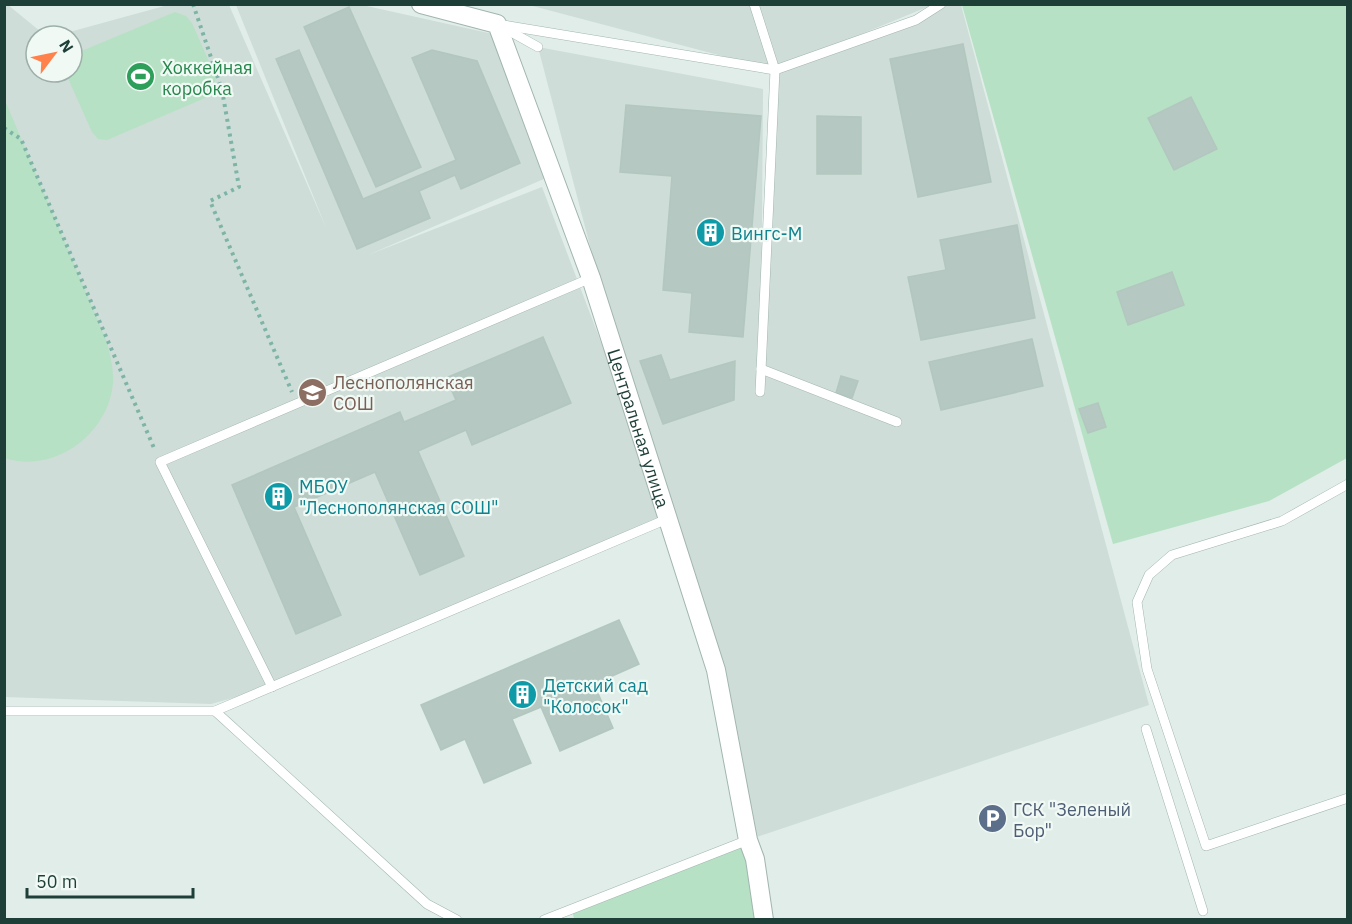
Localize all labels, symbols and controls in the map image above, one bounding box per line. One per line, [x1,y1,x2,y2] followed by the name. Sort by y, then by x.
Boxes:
[24,24,84,84] north arrow
[55,36,78,56] text: N
[162,56,253,100] place label: Хоккейная коробка
[125,61,157,93] sports icon: Хоккейная коробка
[694,217,726,249] building icon: Вингс-М
[731,222,802,245] place label: Вингс-М
[603,346,675,511] street label: Центральная улица
[333,371,474,415] place label: Леснополянская СОШ
[296,376,328,408] school or university icon: Леснополянская СОШ
[299,475,499,519] place label: МБОУ "Леснополянская СОШ"
[262,480,294,512] building icon: МБОУ "Леснополянская СОШ"
[543,674,648,718] place label: Детский сад "Колосок"
[506,679,538,711] building icon: Детский сад "Колосок"
[1013,798,1131,842] place label: ГСК "Зеленый Бор"
[976,803,1008,835] parking icon: ГСК "Зеленый Бор"
[27,861,194,899] scale bar
[36,870,78,893] text: 50 m

